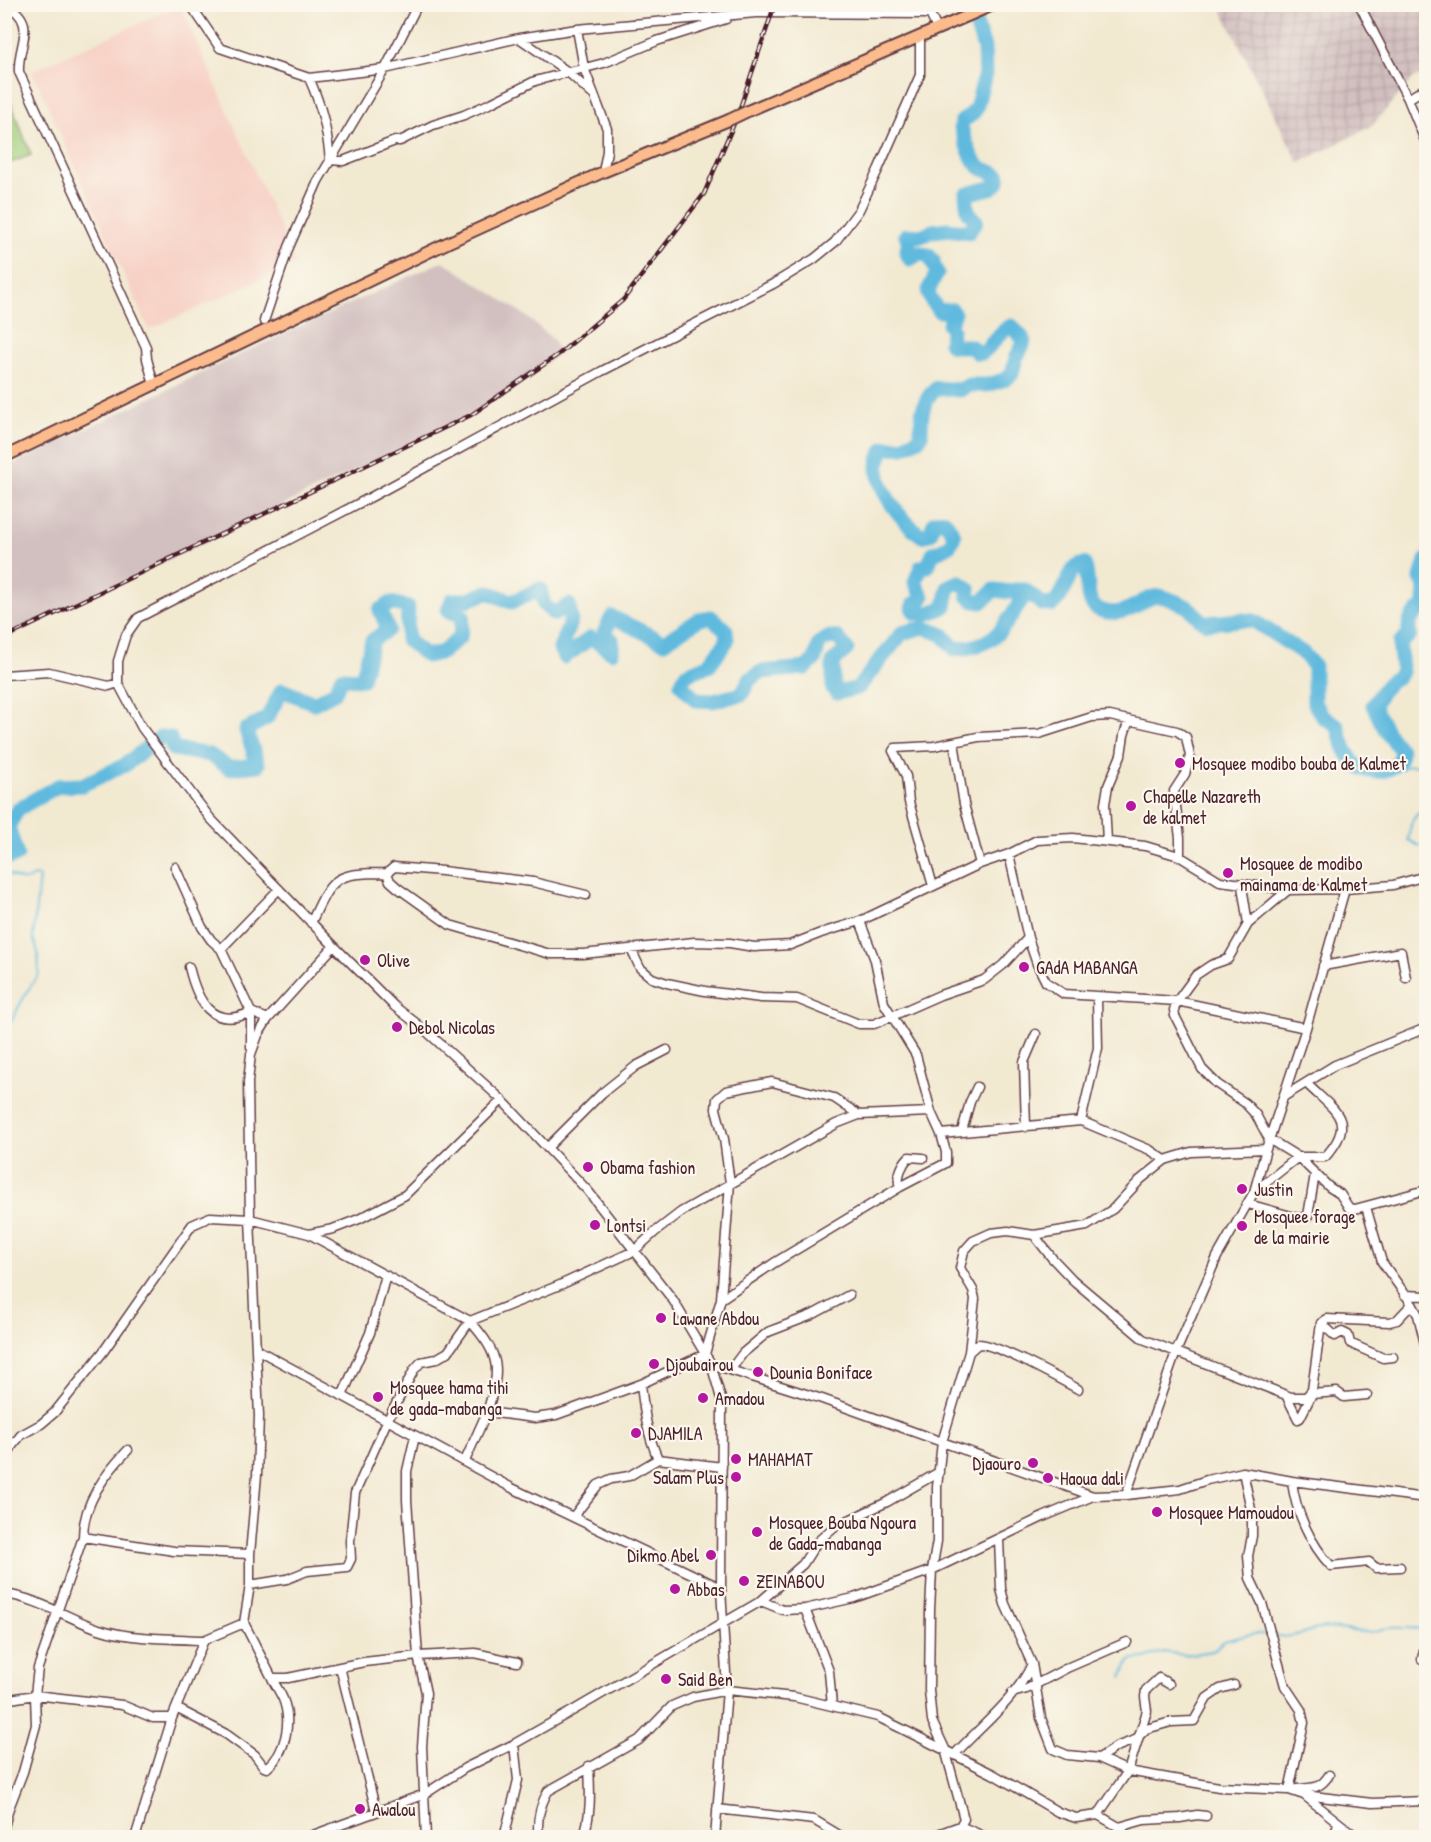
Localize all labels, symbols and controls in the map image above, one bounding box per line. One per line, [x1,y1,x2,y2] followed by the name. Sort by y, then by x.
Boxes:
[1192,751,1407,776] place label: Mosquee modibo bouba de Kalmet
[1173,756,1187,770] marker: Mosquee modibo bouba de Kalmet
[1143,784,1261,830] place label: Chapelle Nazareth de kalmet
[1124,799,1138,813] marker: Chapelle Nazareth de kalmet
[1240,851,1368,897] place label: Mosquee de modibo mainama de Kalmet
[1221,866,1235,880] marker: Mosquee de modibo mainama de Kalmet
[377,948,410,973] place label: Olive
[358,953,372,967] marker: Olive
[1036,955,1138,980] place label: GAdA MABANGA
[1017,960,1031,974] marker: GAdA MABANGA
[409,1015,495,1040] place label: Debol Nicolas
[390,1020,404,1034] marker: Debol Nicolas
[600,1155,695,1180] place label: Obama fashion
[581,1160,595,1174] marker: Obama fashion
[1254,1177,1293,1202] place label: Justin
[1235,1182,1249,1196] marker: Justin
[1254,1204,1356,1250] place label: Mosquee forage de la mairie
[607,1213,646,1238] place label: Lontsi
[588,1218,602,1232] marker: Lontsi
[1235,1219,1249,1233] marker: Mosquee forage de la mairie
[673,1306,759,1331] place label: Lawane Abdou
[654,1311,668,1325] marker: Lawane Abdou
[666,1352,733,1377] place label: Djoubairou
[647,1357,661,1371] marker: Djoubairou
[770,1360,873,1385] place label: Dounia Boniface
[751,1365,765,1379] marker: Dounia Boniface
[390,1375,509,1421] place label: Mosquee hama tihi de gada-mabanga
[715,1386,765,1411] place label: Amadou
[371,1390,385,1404] marker: Mosquee hama tihi de gada-mabanga
[696,1391,710,1405] marker: Amadou
[648,1421,703,1446] place label: DJAMILA
[629,1426,643,1440] marker: DJAMILA
[748,1447,813,1472] place label: MAHAMAT
[973,1451,1021,1476] place label: Djaouro
[729,1452,743,1466] marker: MAHAMAT
[1026,1456,1040,1470] marker: Djaouro
[653,1465,724,1490] place label: Salam Plus
[1060,1466,1124,1491] place label: Haoua dali
[729,1470,743,1484] marker: Salam Plus
[1041,1471,1055,1485] marker: Haoua dali
[1169,1500,1294,1525] place label: Mosquee Mamoudou
[1150,1505,1164,1519] marker: Mosquee Mamoudou
[769,1510,916,1556] place label: Mosquee Bouba Ngoura de Gada-mabanga
[750,1525,764,1539] marker: Mosquee Bouba Ngoura de Gada-mabanga
[627,1543,699,1568] place label: Dikmo Abel
[704,1548,718,1562] marker: Dikmo Abel
[756,1569,825,1594] place label: ZEINABOU
[737,1574,751,1588] marker: ZEINABOU
[687,1577,725,1602] place label: Abbas
[668,1582,682,1596] marker: Abbas
[678,1667,733,1692] place label: Said Ben
[659,1672,673,1686] marker: Said Ben
[372,1797,415,1822] place label: Awalou
[353,1802,367,1816] marker: Awalou

